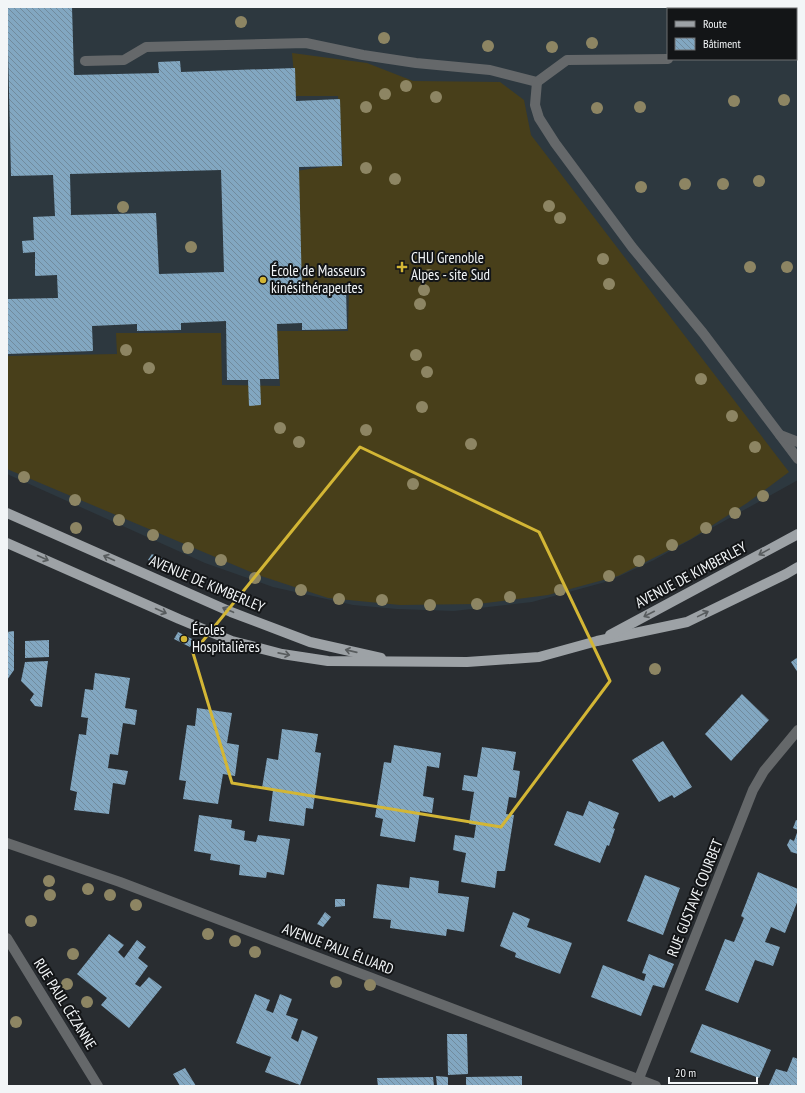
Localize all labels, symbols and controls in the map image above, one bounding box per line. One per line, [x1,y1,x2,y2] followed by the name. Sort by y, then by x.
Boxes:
[667,8,797,60] legend
[703,16,727,31] text: Route
[703,36,741,51] text: Bâtiment
[411,248,490,284] place label: CHU Grenoble Alpes - site Sud
[271,261,365,297] place label: École de Masseurs kinésithérapeutes
[396,261,408,273] marker: CHU Grenoble Alpes - site Sud
[258,275,268,285] marker: École de Masseurs kinésithérapeutes
[632,537,750,612] street label: AVENUE DE KIMBERLEY
[758,549,770,557] one-way arrow
[147,551,268,616] street label: AVENUE DE KIMBERLEY
[103,554,115,561] one-way arrow
[36,555,48,563] one-way arrow
[222,606,234,613] one-way arrow
[155,608,167,615] one-way arrow
[696,610,708,617] one-way arrow
[644,611,656,618] one-way arrow
[192,620,260,656] place label: Écoles Hospitalières
[179,634,189,644] marker: Écoles Hospitalières
[345,646,358,654] one-way arrow
[277,650,290,658] one-way arrow
[662,836,727,959] street label: RUE GUSTAVE COURBET
[280,919,397,979] street label: AVENUE PAUL ÉLUARD
[30,955,101,1053] street label: RUE PAUL CÉZANNE
[669,1059,757,1085] scale bar
[675,1065,696,1080] text: 20 m

